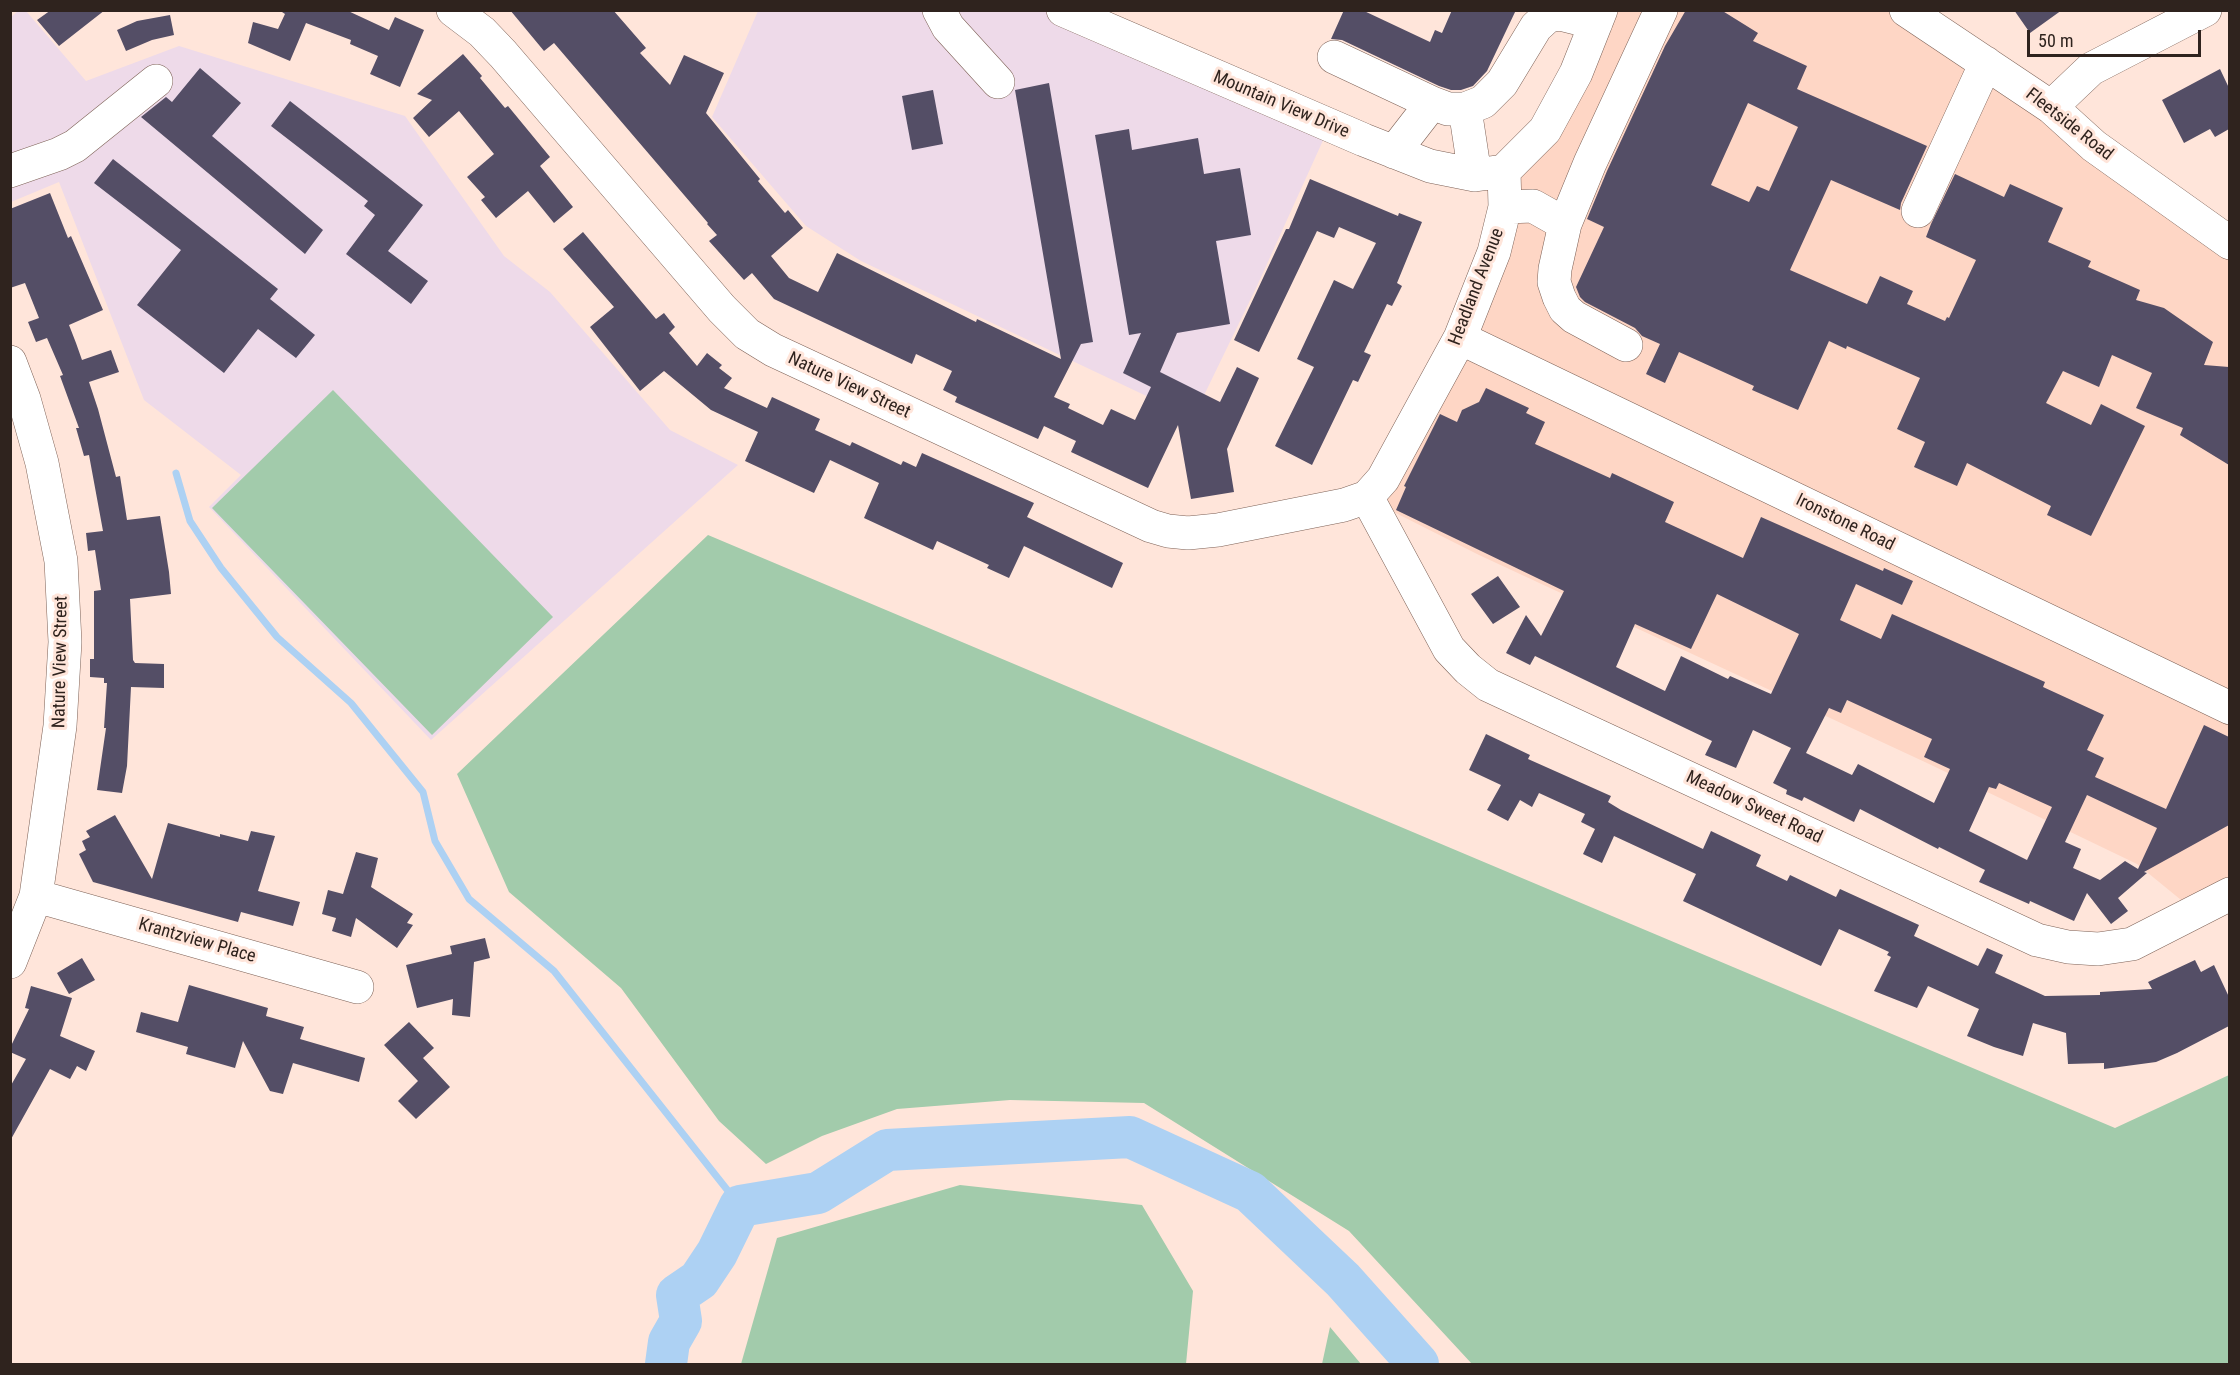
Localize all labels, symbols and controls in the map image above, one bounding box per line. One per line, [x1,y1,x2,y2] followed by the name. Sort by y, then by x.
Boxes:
[2030,18,2204,56] scale bar
[2038,30,2073,51] text: 50 m
[1210,67,1352,143] street label: Mountain View Drive
[2021,84,2117,166] street label: Fleetside Road
[1445,225,1509,349] street label: Headland Avenue
[784,348,914,424] street label: Nature View Street
[1792,490,1898,556] street label: Ironstone Road
[49,596,73,728] street label: Nature View Street
[1682,767,1826,849] street label: Meadow Sweet Road
[136,914,258,968] street label: Krantzview Place

